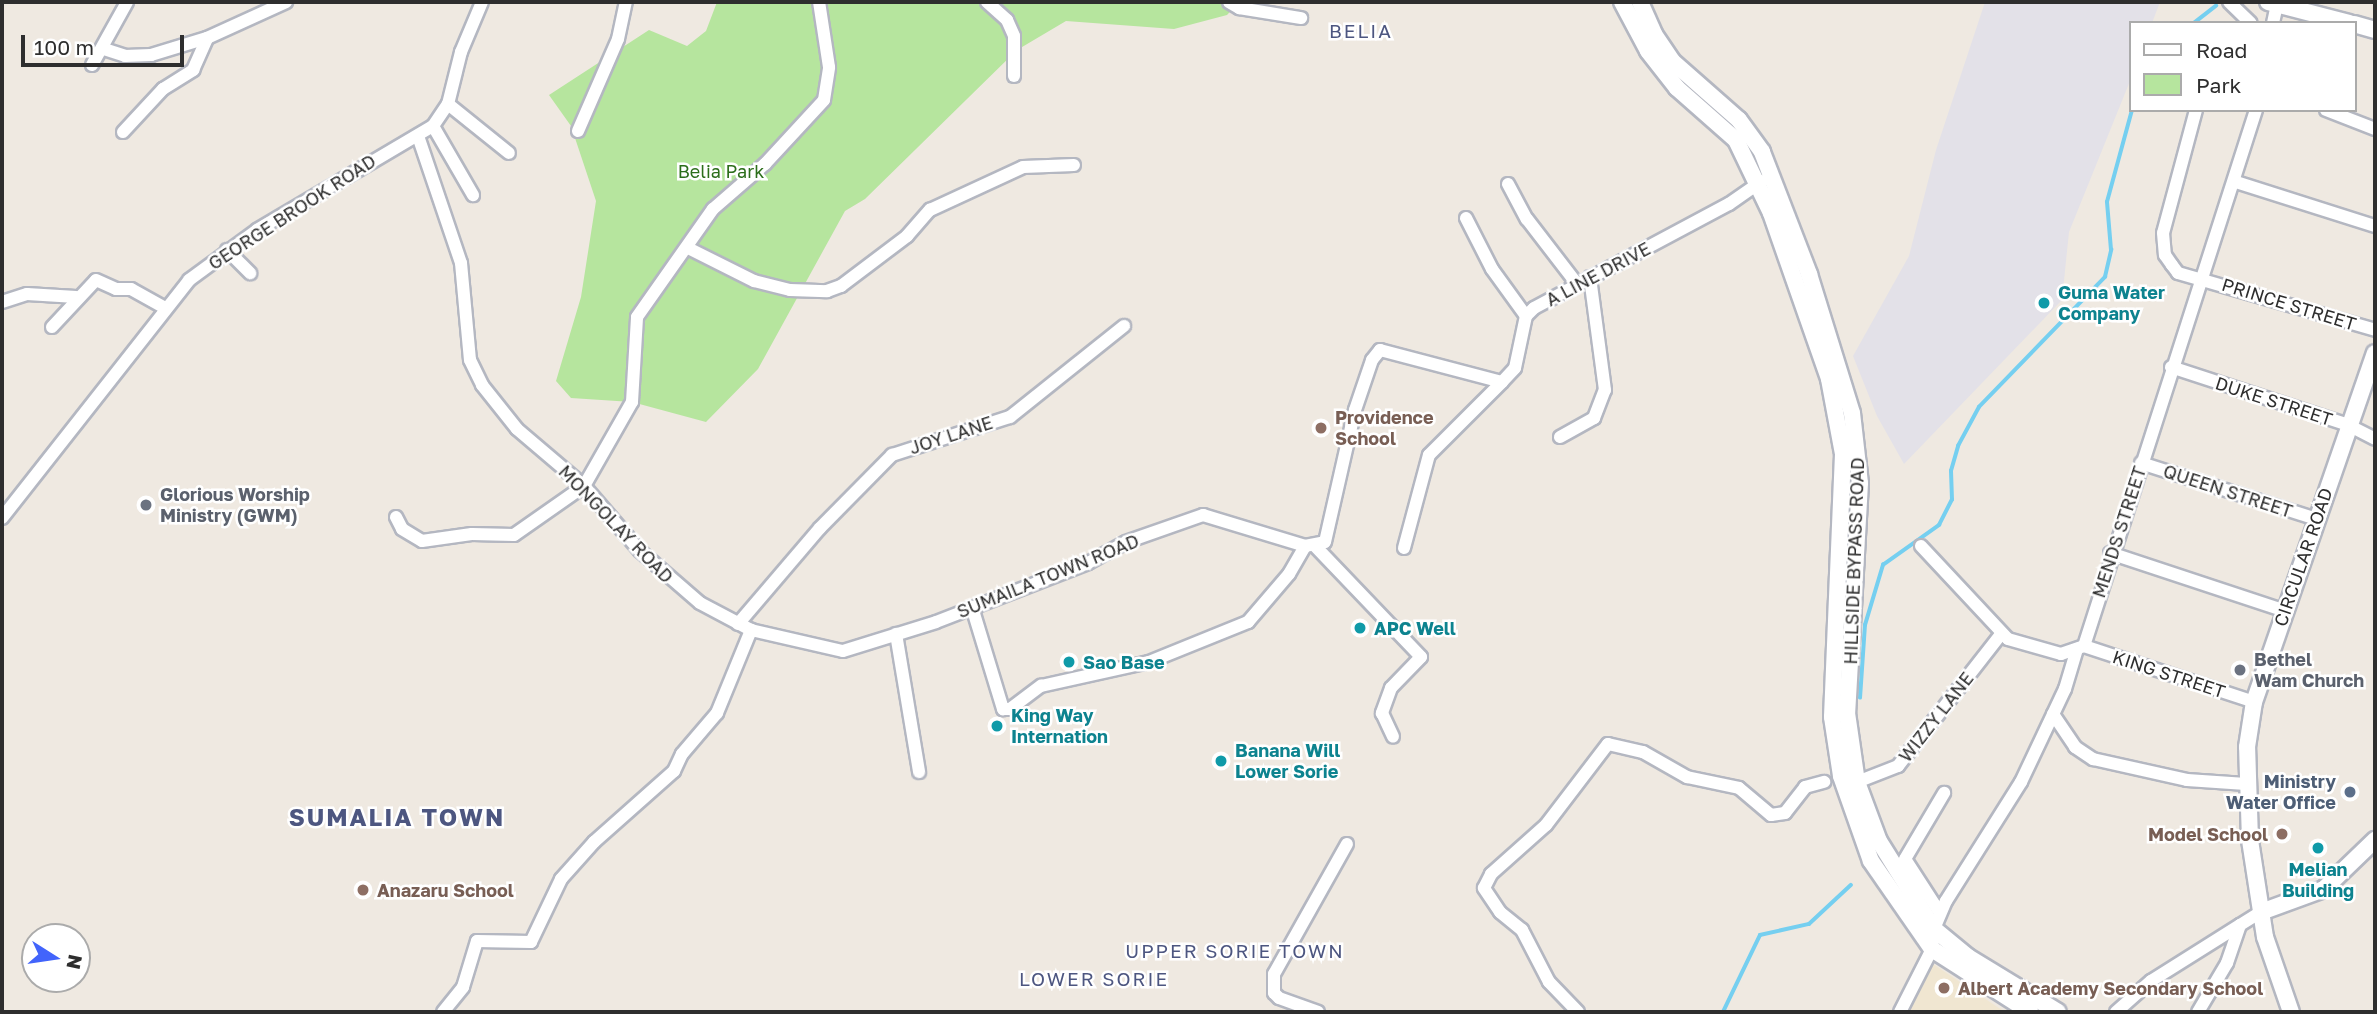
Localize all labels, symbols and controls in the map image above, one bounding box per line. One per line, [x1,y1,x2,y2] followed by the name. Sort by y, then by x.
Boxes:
[1330,20,1392,42] district label: BELIA
[24,21,187,65] scale bar
[2128,21,2356,112] legend
[34,34,94,60] text: 100 m
[2196,37,2247,63] text: Road
[2196,72,2241,98] text: Park
[204,150,380,274] street label: GEORGE BROOK ROAD
[678,160,764,182] park label: Belia Park
[1542,237,1654,311] street label: A LINE DRIVE
[2219,273,2359,335] street label: PRINCE STREET
[2058,282,2165,324] place label: Guma Water Company
[2036,295,2052,311] marker: Guma Water Company
[2213,372,2335,430] street label: DUKE STREET
[1335,407,1434,450] place label: Providence School
[907,411,995,459] street label: JOY LANE
[1313,420,1329,436] marker: Providence School
[1840,457,1868,665] street label: HILLSIDE BYPASS ROAD
[2161,460,2295,522] street label: QUEEN STREET
[554,461,678,587] street label: MONGOLAY ROAD
[2088,464,2150,600] street label: MENDS STREET
[160,484,310,526] place label: Glorious Worship Ministry (GWM)
[2269,485,2337,629] street label: CIRCULAR ROAD
[138,497,154,513] marker: Glorious Worship Ministry (GWM)
[954,530,1142,622] street label: SUMAILA TOWN ROAD
[1374,617,1456,639] place label: APC Well
[1352,620,1368,636] marker: APC Well
[2110,646,2228,702] street label: KING STREET
[2254,649,2364,692] place label: Bethel Wam Church
[1083,651,1165,673] place label: Sao Base
[1061,654,1077,670] marker: Sao Base
[2232,662,2248,678] marker: Bethel Wam Church
[1894,668,1978,766] street label: WIZZY LANE
[1011,705,1108,748] place label: King Way Internation
[989,718,1005,734] marker: King Way Internation
[1235,740,1340,782] place label: Banana Will Lower Sorie
[1213,753,1229,769] marker: Banana Will Lower Sorie
[2226,771,2336,814] place label: Ministry Water Office
[2342,784,2358,800] marker: Ministry Water Office
[290,803,504,831] district label: SUMALIA TOWN
[2148,823,2268,845] place label: Model School
[2274,826,2290,842] marker: Model School
[2310,840,2326,856] marker: Melian Building
[2282,859,2354,902] place label: Melian Building
[377,879,514,901] place label: Anazaru School
[355,882,371,898] marker: Anazaru School
[21,923,91,993] north arrow
[1127,940,1343,962] district label: UPPER SORIE TOWN
[62,953,88,972] text: N
[1020,968,1168,990] district label: LOWER SORIE
[1958,977,2263,999] place label: Albert Academy Secondary School
[1936,980,1952,996] marker: Albert Academy Secondary School

